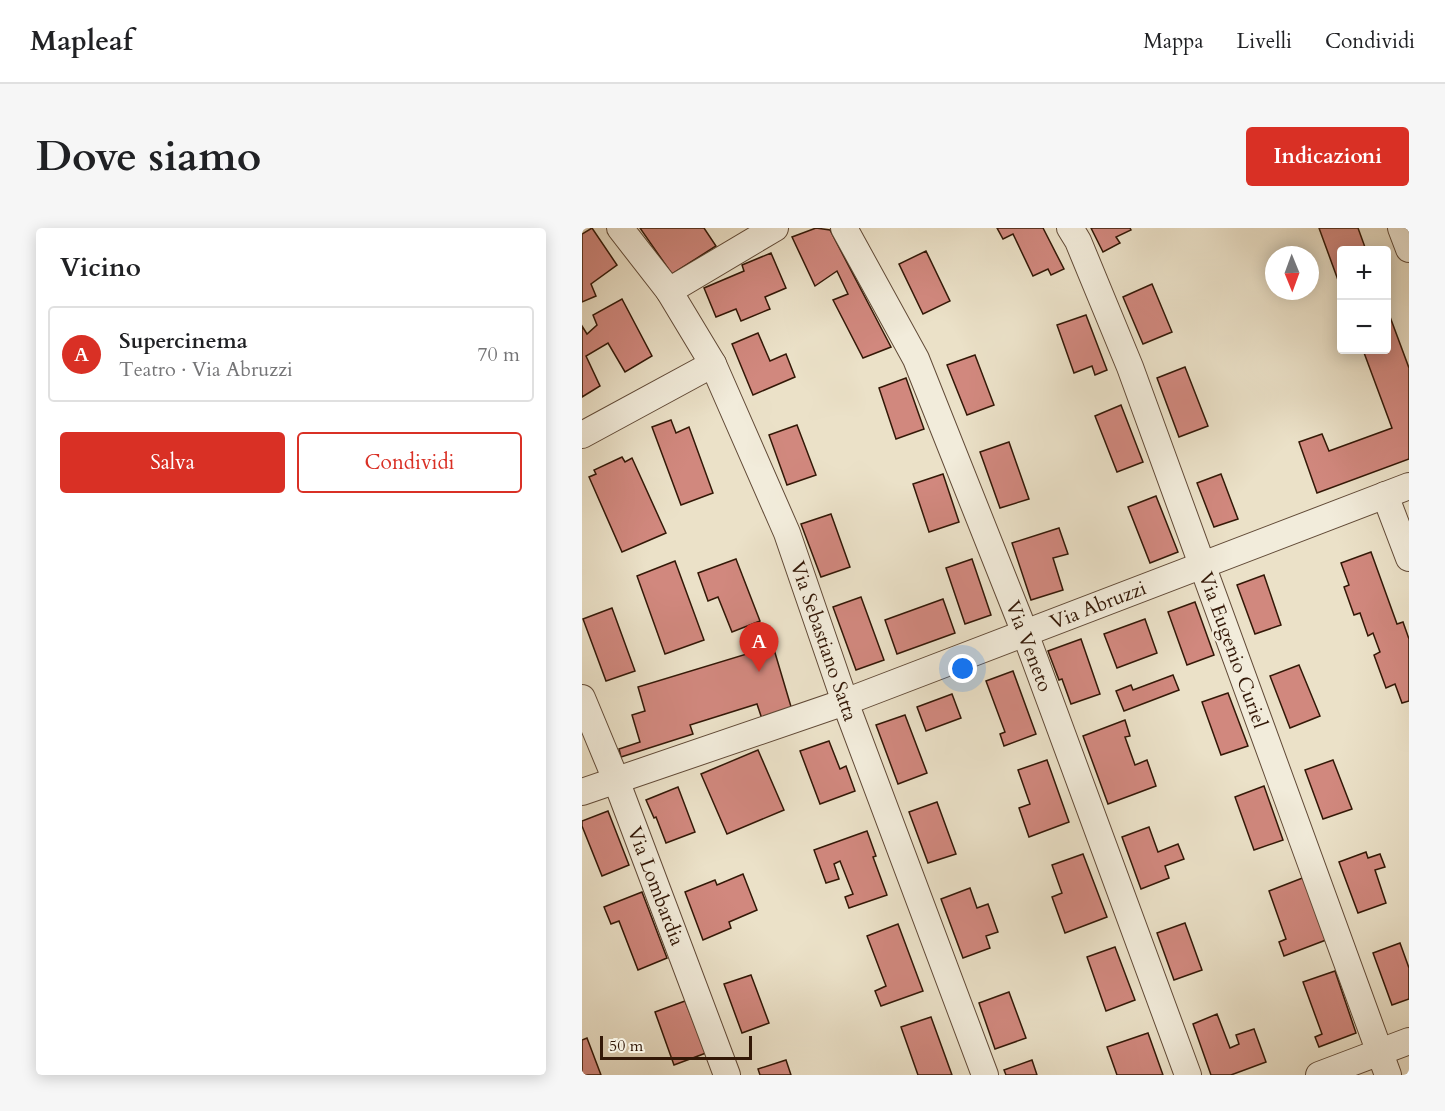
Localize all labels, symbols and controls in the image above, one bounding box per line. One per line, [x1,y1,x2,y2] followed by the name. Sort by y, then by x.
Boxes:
[30,22,133,60] text: Mapleaf
[1143,27,1204,56] text: Mappa
[1237,27,1292,56] text: Livelli
[1325,27,1415,56] text: Condividi
[1246,127,1409,186] button: Indicazioni
[36,128,261,185] text: Dove siamo
[1265,246,1319,300] north arrow
[1337,246,1391,354] map controls
[1337,246,1391,300] button: +
[60,250,141,285] text: Vicino
[1337,300,1391,354] button: −
[119,326,248,356] text: Supercinema
[74,341,89,368] text: A
[477,341,520,368] text: 70 m
[119,356,293,383] text: Teatro · Via Abruzzi
[60,432,285,493] button: Salva
[297,432,522,493] button: Condividi
[784,557,864,725] street label: Via Sebastiano Satta
[1192,568,1274,732] street label: Via Eugenio Curiel
[1046,574,1150,636] street label: Via Abruzzi
[999,596,1059,696] street label: Via Veneto
[740,622,778,672] pin: A
[948,654,977,683] your location
[621,822,691,950] street label: Via Lombardia
[600,1033,752,1060] scale bar
[609,1035,643,1057] text: 50 m

